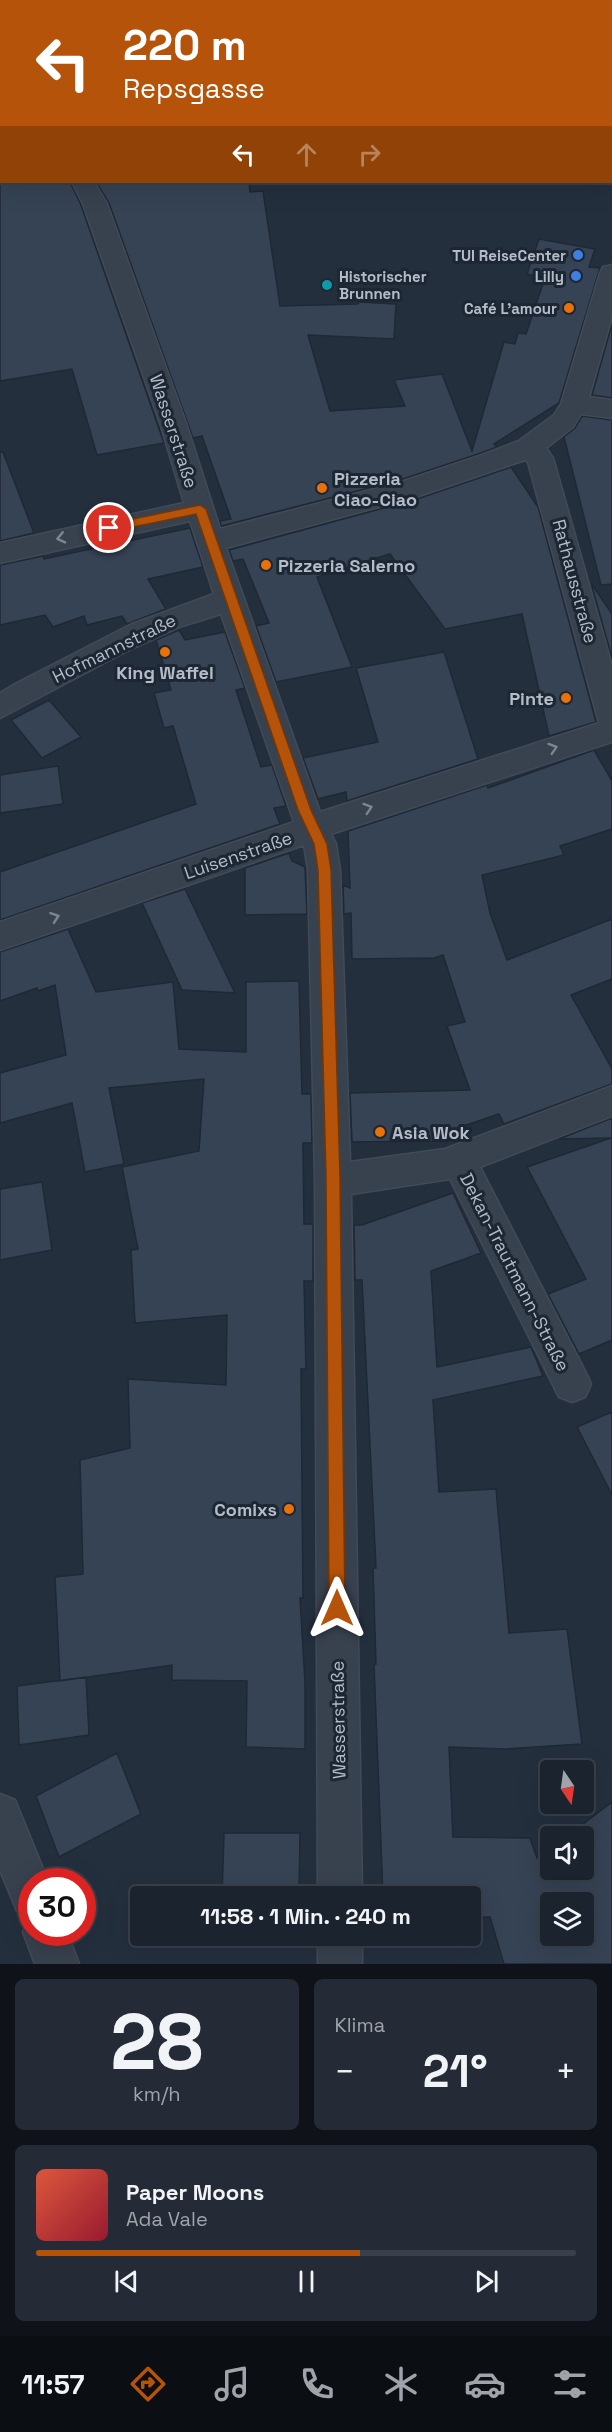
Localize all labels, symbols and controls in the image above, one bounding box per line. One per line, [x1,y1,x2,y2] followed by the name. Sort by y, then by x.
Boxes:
[123,19,247,72] text: 220 m
[24,24,102,102] icon: left
[123,71,265,106] text: Repsgasse
[227,138,260,171] icon: left
[290,138,323,171] icon: ahead
[353,138,386,171] icon: right
[452,246,566,265] place label: TUI ReiseCenter
[571,248,585,262] marker: TUI ReiseCenter
[339,267,427,303] place label: Historischer Brunnen
[535,267,564,286] place label: Lilly
[569,269,583,283] marker: Lilly
[320,278,334,292] marker: Historischer Brunnen
[464,299,557,318] place label: Café L'amour
[562,301,576,315] marker: Café L'amour
[145,371,203,491] street label: Wasserstraße
[334,467,417,511] place label: Pizzeria Ciao-Ciao
[315,481,329,495] marker: Pizzeria Ciao-Ciao
[83,502,134,553] pin
[92,511,125,544] icon: arrive
[547,516,603,646] street label: Rathausstraße
[56,531,66,544] one-way arrow
[278,554,415,577] place label: Pizzeria Salerno
[259,558,273,572] marker: Pizzeria Salerno
[48,608,180,688] street label: Hofmannstraße
[158,645,172,659] marker: King Waffel
[116,661,214,684] place label: King Waffel
[509,687,554,710] place label: Pinte
[559,691,573,705] marker: Pinte
[547,743,558,756] one-way arrow
[362,803,373,815] one-way arrow
[181,826,295,884] street label: Luisenstraße
[50,912,60,924] one-way arrow
[392,1121,470,1144] place label: Asia Wok
[373,1125,387,1139] marker: Asia Wok
[455,1169,575,1375] street label: Dekan-Trautmann-Straße
[214,1498,277,1521] place label: Comixs
[282,1502,296,1516] marker: Comixs
[305,1576,369,1640] position arrow
[325,1661,351,1779] street label: Wasserstraße
[540,1760,594,1814] north arrow
[540,1760,594,1946] map controls
[540,1826,594,1880] button: sound
[18,1868,96,1946] speed limit sign: 30
[540,1892,594,1946] button: layers
[200,1902,411,1930] text: 11:58 · 1 Min. · 240 m
[110,1992,203,2092] text: 28
[335,2012,385,2038] text: Klima
[423,2043,488,2100] text: 21°
[335,2051,355,2093] text: −
[556,2051,576,2093] text: +
[133,2081,181,2107] text: km/h
[126,2178,264,2206] text: Paper Moons
[126,2206,208,2232] text: Ada Vale
[110,2265,143,2298] icon: previous
[290,2265,323,2298] icon: pause
[470,2265,503,2298] icon: next
[127,2363,169,2405] icon: directions
[211,2363,253,2405] icon: music
[296,2363,338,2405] icon: phone
[380,2363,422,2405] icon: climate
[464,2363,506,2405] icon: car
[549,2363,591,2405] icon: filters
[21,2367,84,2402] text: 11:57

